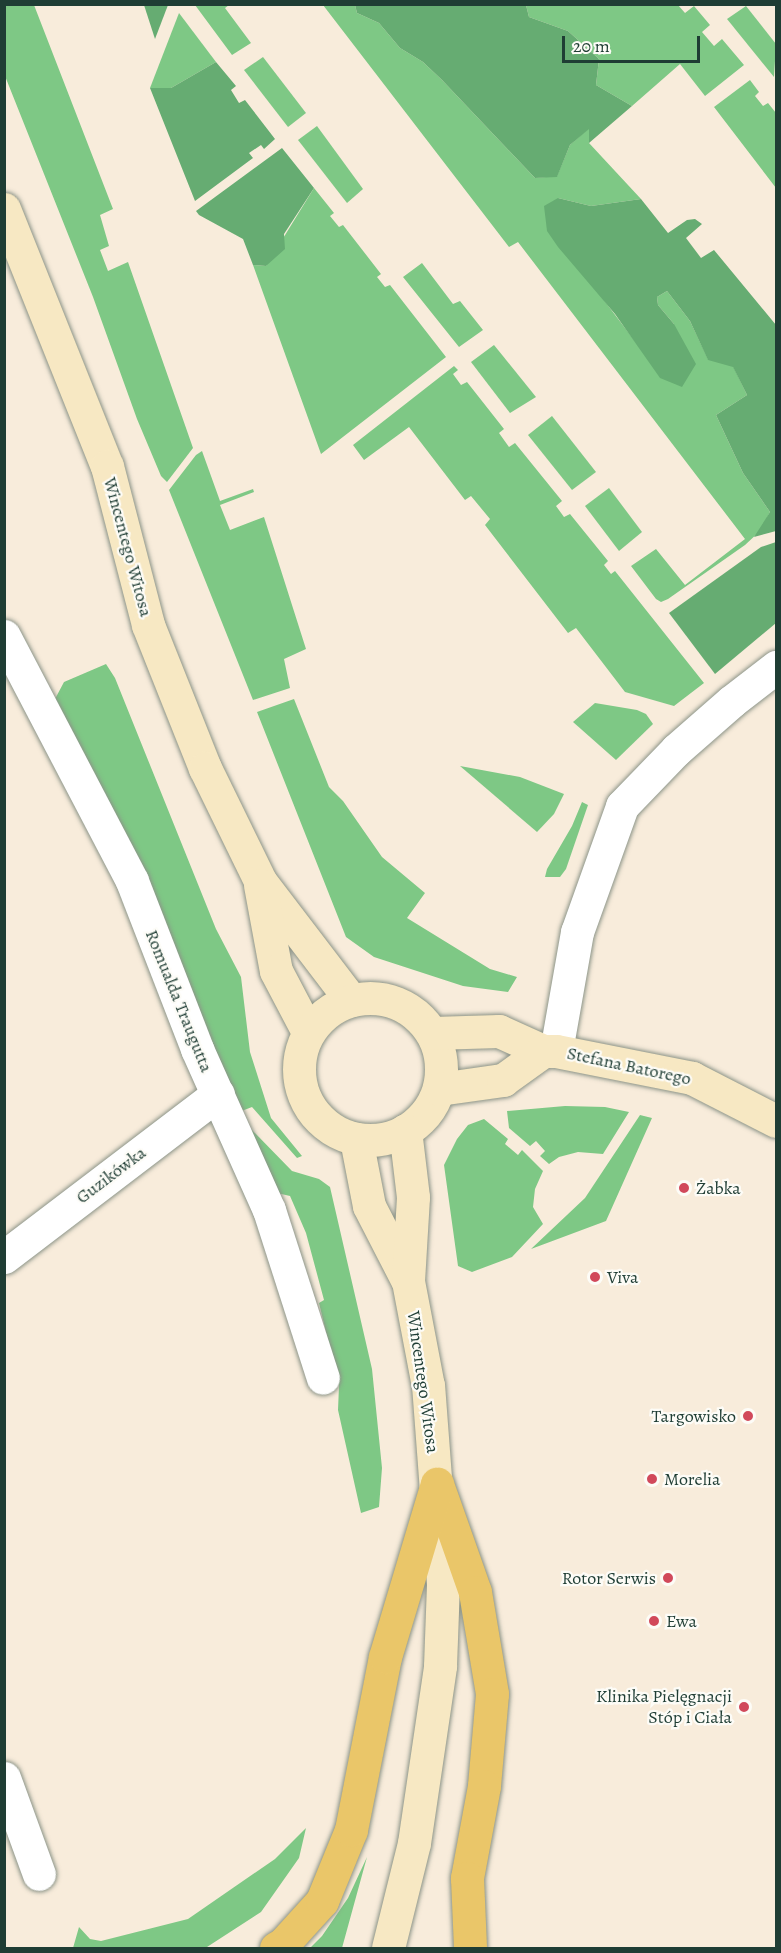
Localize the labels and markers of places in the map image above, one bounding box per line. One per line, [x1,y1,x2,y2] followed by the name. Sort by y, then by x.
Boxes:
[696,1177,741,1199] place label: Żabka
[677,1181,691,1195] marker: Żabka
[607,1266,638,1288] place label: Viva
[588,1270,602,1284] marker: Viva
[652,1405,736,1427] place label: Targowisko
[741,1409,755,1423] marker: Targowisko
[664,1468,720,1490] place label: Morelia
[645,1472,659,1486] marker: Morelia
[562,1567,656,1589] place label: Rotor Serwis
[661,1571,675,1585] marker: Rotor Serwis
[666,1610,697,1632] place label: Ewa
[647,1614,661,1628] marker: Ewa
[596,1686,732,1728] place label: Klinika Pielęgnacji Stóp i Ciała
[737,1700,751,1714] marker: Klinika Pielęgnacji Stóp i Ciała

